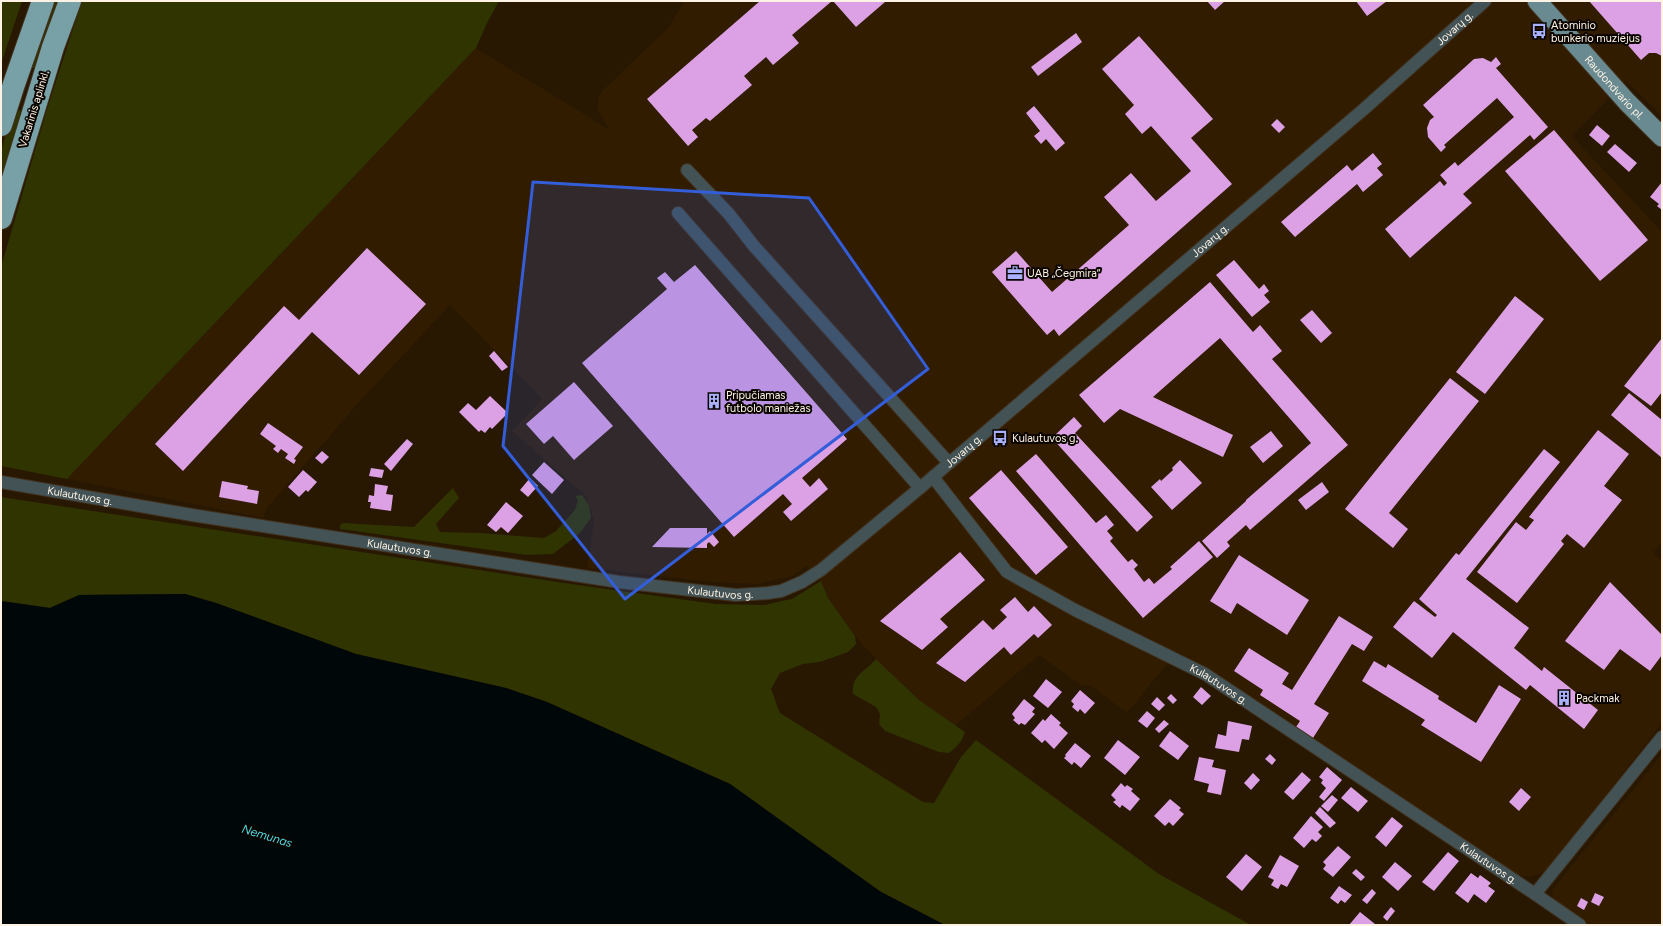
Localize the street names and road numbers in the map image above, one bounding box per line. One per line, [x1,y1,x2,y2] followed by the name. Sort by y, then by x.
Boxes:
[1434,9,1475,48] street label: Jovarų g.
[1582,53,1647,122] street label: Raudondvario pl.
[16,69,52,149] street label: Vakarinis aplinkl.
[1189,221,1231,260] street label: Jovarų g.
[942,432,985,470] street label: Jovarų g.
[46,484,113,508] street label: Kulautuvos g.
[366,536,433,559] street label: Kulautuvos g.
[687,583,754,602] street label: Kulautuvos g.
[1188,661,1250,707] street label: Kulautuvos g.
[1458,839,1520,887] street label: Kulautuvos g.

